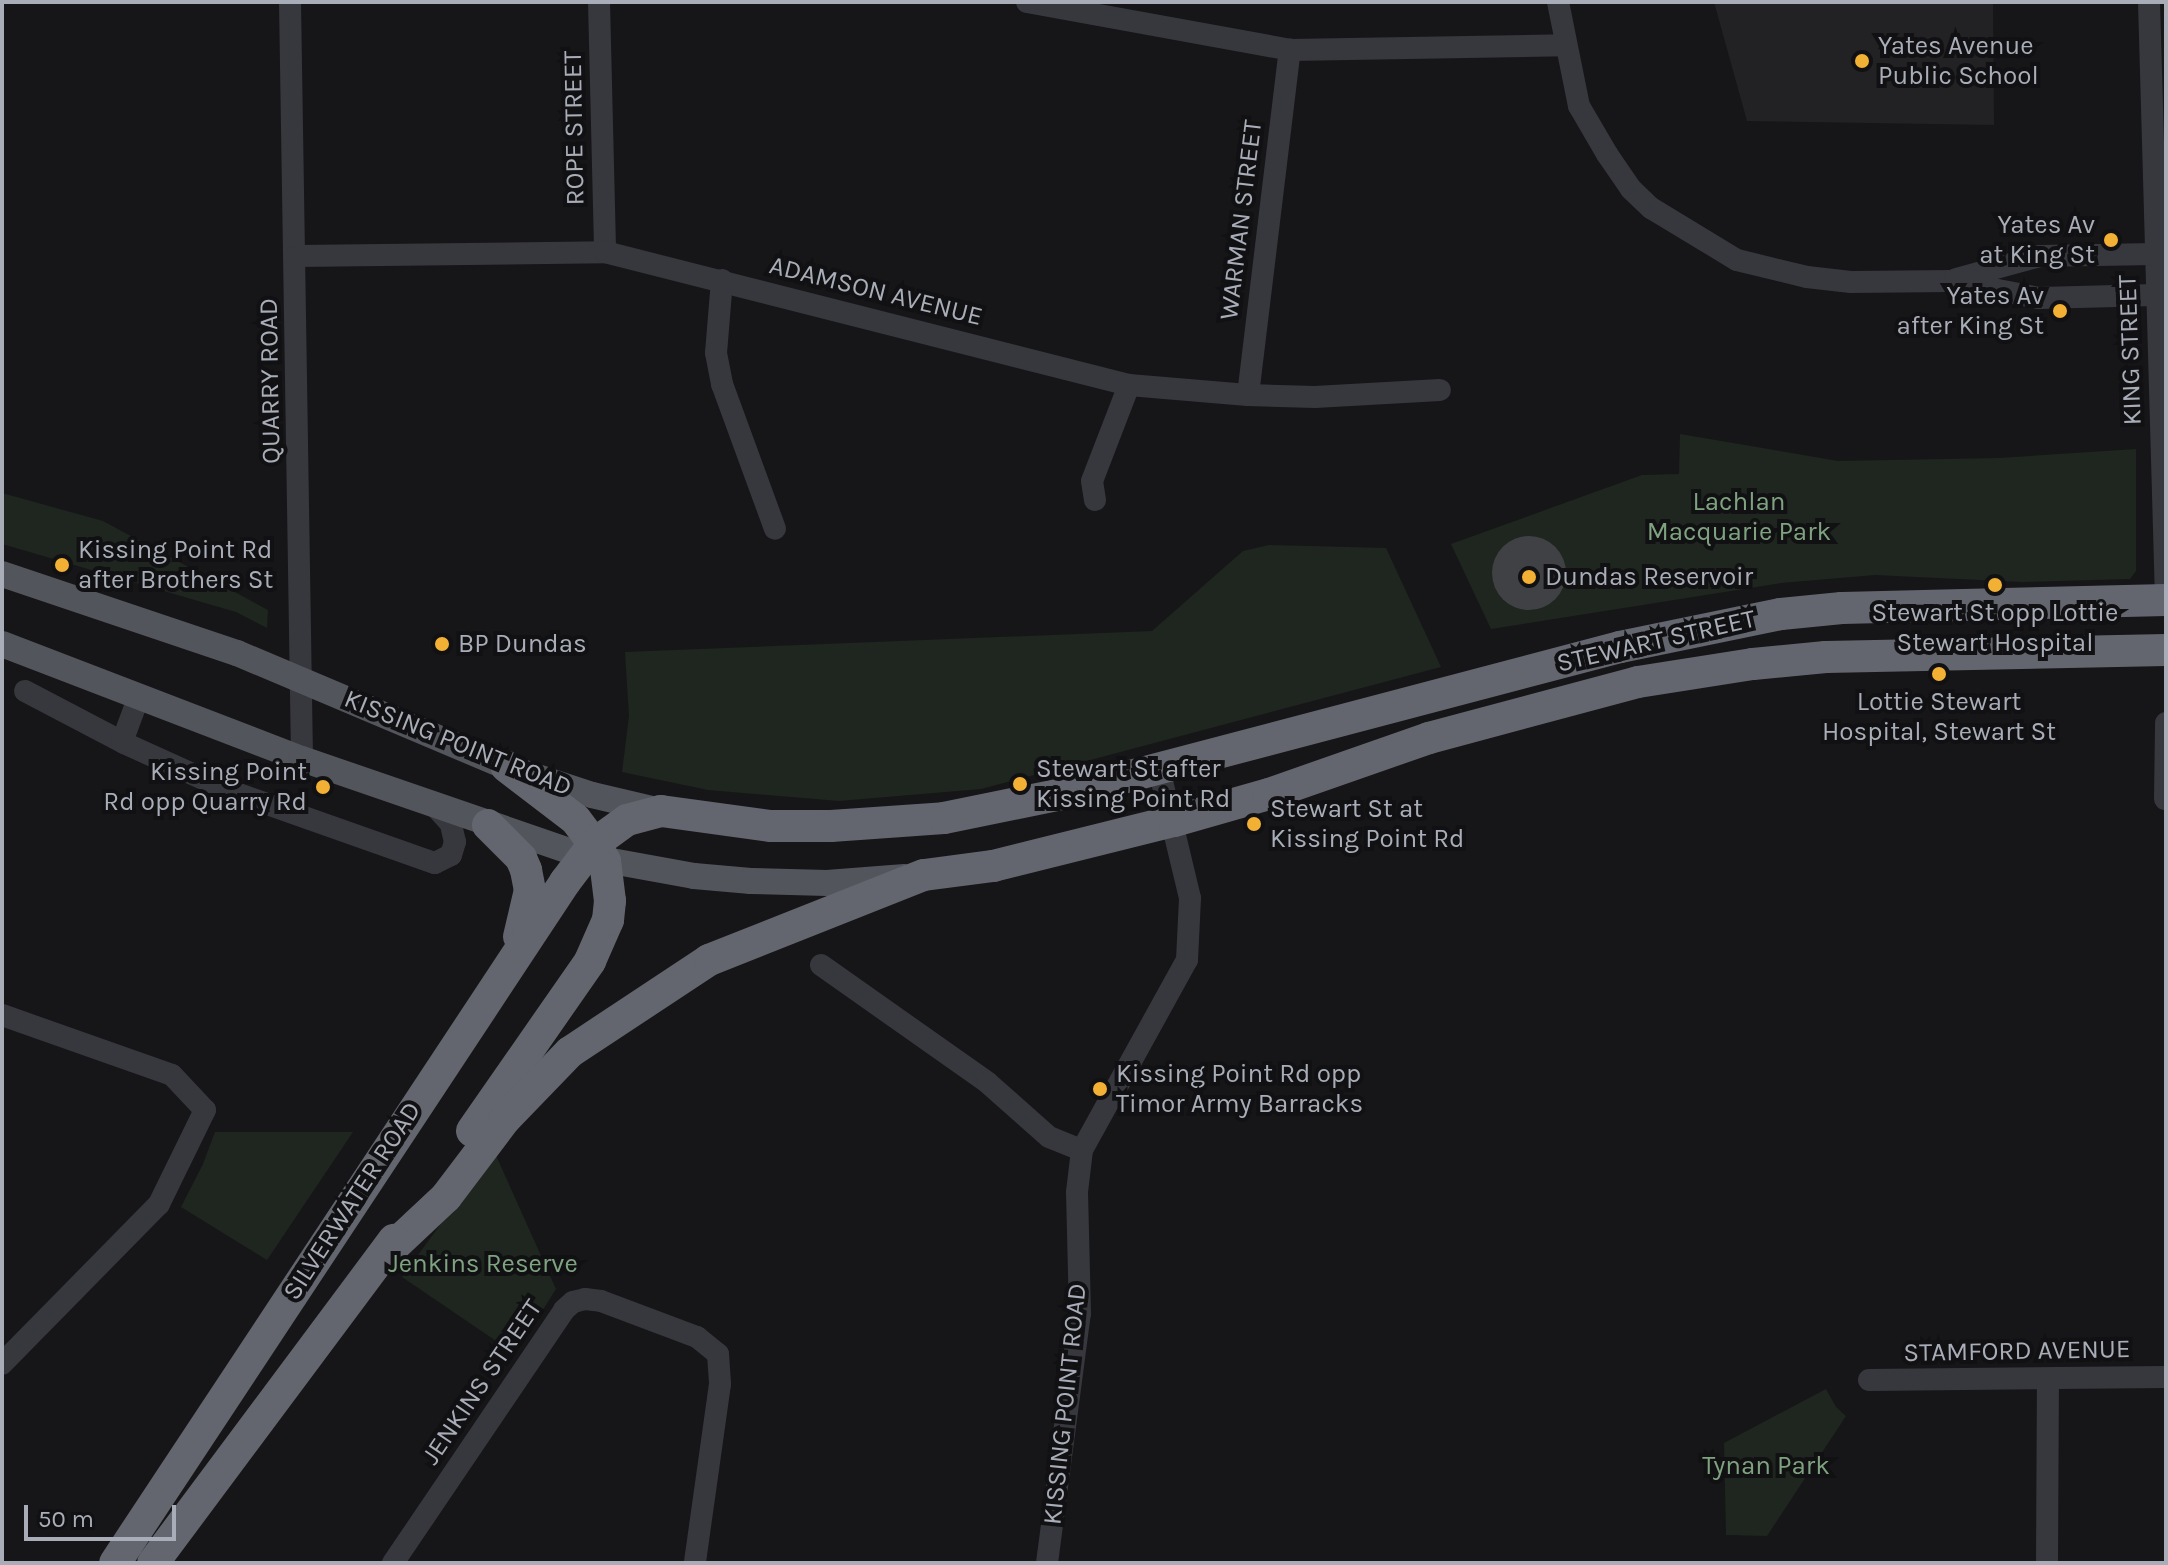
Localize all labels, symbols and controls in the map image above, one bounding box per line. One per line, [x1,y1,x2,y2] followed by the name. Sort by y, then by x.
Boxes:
[1878,30,2039,92] place label: Yates Avenue Public School
[557,50,591,206] street label: ROPE STREET
[1853,52,1871,70] marker: Yates Avenue Public School
[1213,118,1269,322] street label: WARMAN STREET
[1979,209,2095,270] place label: Yates Av at King St
[2102,231,2120,249] marker: Yates Av at King St
[766,249,986,333] street label: ADAMSON AVENUE
[2112,274,2148,426] street label: KING STREET
[1897,280,2044,342] place label: Yates Av after King St
[253,298,287,464] street label: QUARRY ROAD
[2051,302,2069,320] marker: Yates Av after King St
[1647,486,1831,548] park label: Lachlan Macquarie Park
[78,534,273,596] place label: Kissing Point Rd after Brothers St
[53,556,71,574] marker: Kissing Point Rd after Brothers St
[1545,561,1753,593] place label: Dundas Reservoir
[1520,568,1538,586] marker: Dundas Reservoir
[1986,576,2004,594] marker: Stewart St opp Lottie Stewart Hospital
[1872,597,2118,658] place label: Stewart St opp Lottie Stewart Hospital
[1554,603,1758,679] street label: STEWART STREET
[458,628,587,660] place label: BP Dundas
[433,635,451,653] marker: BP Dundas
[1930,665,1948,683] marker: Lottie Stewart Hospital, Stewart St
[340,683,576,803] street label: KISSING POINT ROAD
[1822,686,2056,748] place label: Lottie Stewart Hospital, Stewart St
[1036,753,1230,814] place label: Stewart St after Kissing Point Rd
[103,756,307,818] place label: Kissing Point Rd opp Quarry Rd
[1011,775,1029,793] marker: Stewart St after Kissing Point Rd
[314,778,332,796] marker: Kissing Point Rd opp Quarry Rd
[1270,793,1464,854] place label: Stewart St at Kissing Point Rd
[1245,815,1263,833] marker: Stewart St at Kissing Point Rd
[1116,1058,1363,1120] place label: Kissing Point Rd opp Timor Army Barracks
[1091,1080,1109,1098] marker: Kissing Point Rd opp Timor Army Barracks
[276,1096,428,1306] street label: SILVERWATER ROAD
[388,1248,578,1280] park label: Jenkins Reserve
[1037,1282,1093,1526] street label: KISSING POINT ROAD
[415,1293,549,1471] street label: JENKINS STREET
[1903,1333,2131,1369] street label: STAMFORD AVENUE
[1702,1450,1830,1482] park label: Tynan Park
[28,1489,180,1539] scale bar
[38,1505,94,1533] text: 50 m

